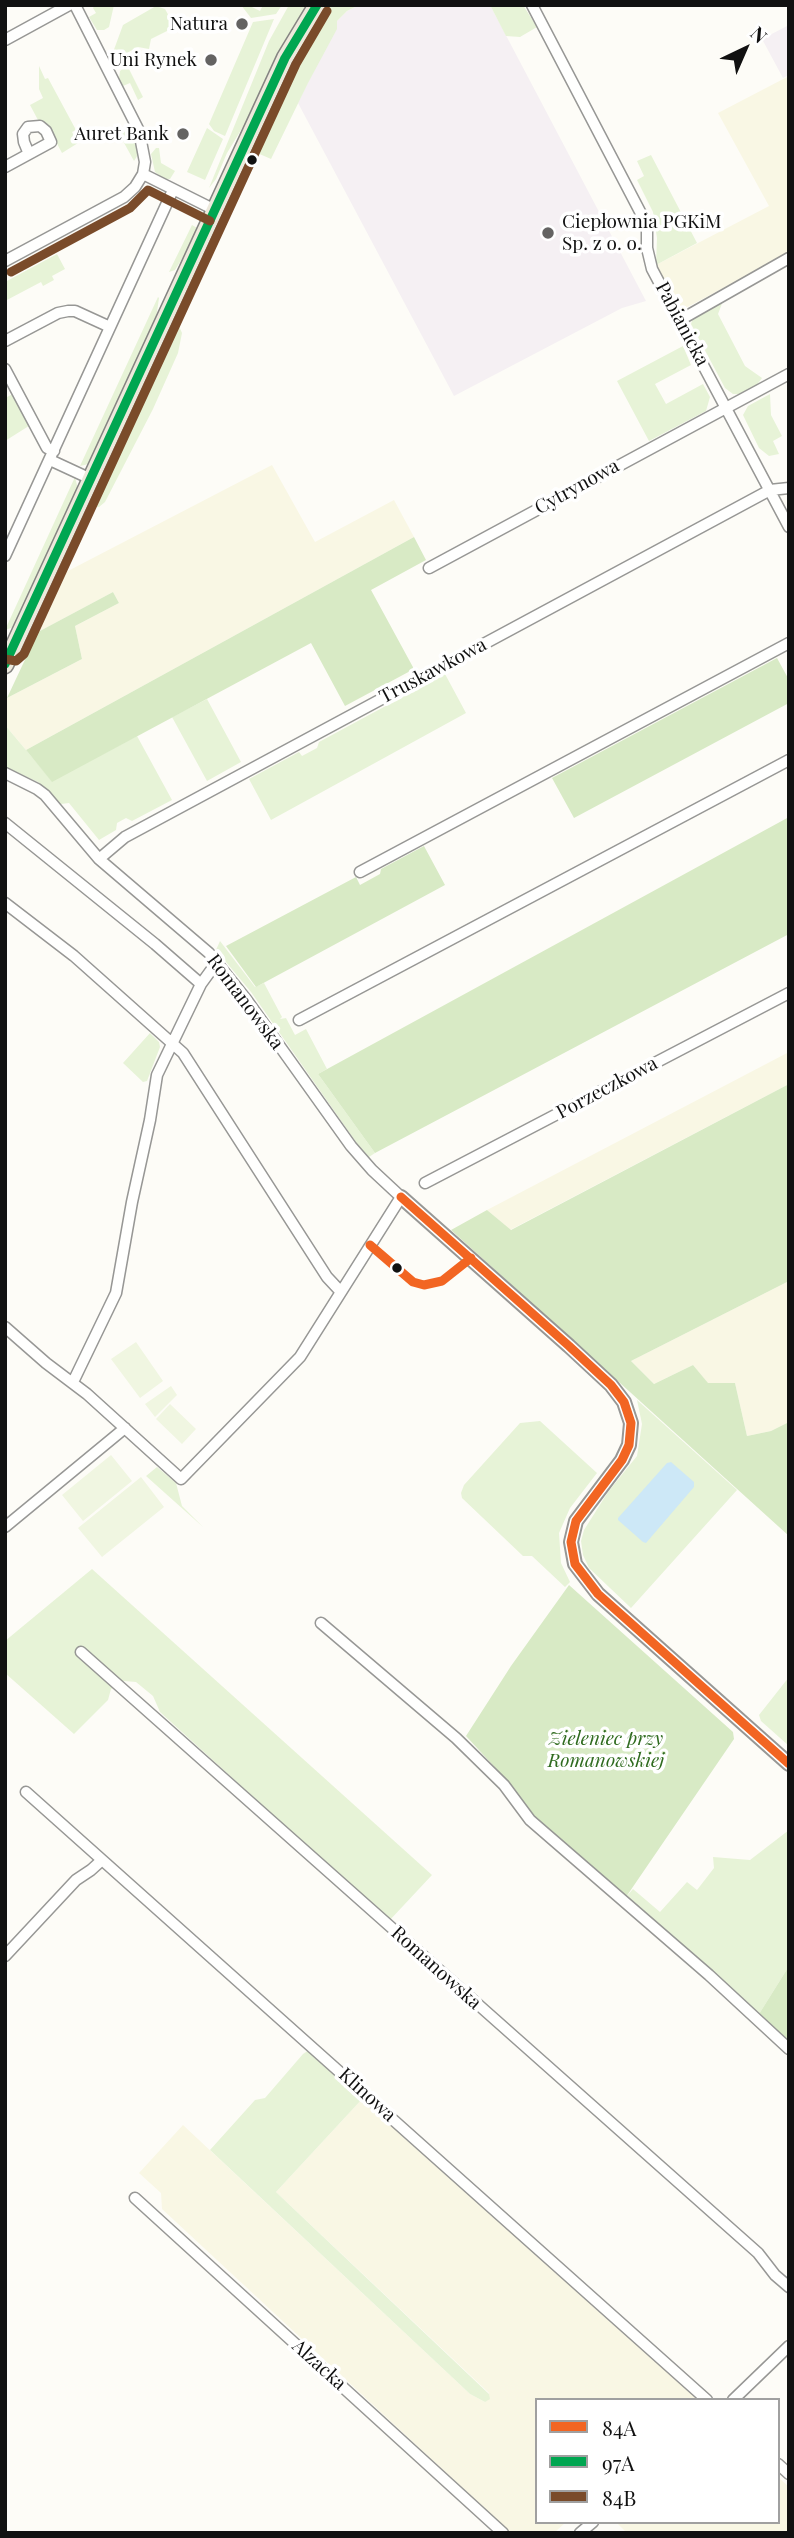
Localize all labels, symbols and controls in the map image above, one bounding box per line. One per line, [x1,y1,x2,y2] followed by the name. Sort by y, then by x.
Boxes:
[170,13,228,35] place label: Natura
[710,14,780,84] north arrow
[234,16,250,32] marker: Natura
[746,20,774,48] text: N
[110,49,197,71] place label: Uni Rynek
[203,52,219,68] marker: Uni Rynek
[74,123,169,145] place label: Auret Bank
[175,126,191,142] marker: Auret Bank
[245,153,259,167] unlabelled marker
[562,211,722,255] place label: Ciepłownia PGKiM Sp. z o. o.
[540,225,556,241] marker: Ciepłownia PGKiM Sp. z o. o.
[650,278,714,370] street label: Pabianicka
[531,454,623,520] street label: Cytrynowa
[376,633,490,709] street label: Truskawkowa
[202,950,288,1054] street label: Romanowska
[553,1052,661,1124] street label: Porzeczkowa
[390,1261,404,1275] unlabelled marker
[548,1728,664,1772] park label: Zieleniec przy Romanowskiej
[386,1922,486,2014] street label: Romanowska
[334,2063,400,2127] street label: Klinowa
[287,2335,351,2395] street label: Alzacka
[535,2398,780,2524] legend
[602,2413,637,2441] text: 84A
[602,2448,634,2476] text: 97A
[602,2483,636,2511] text: 84B

